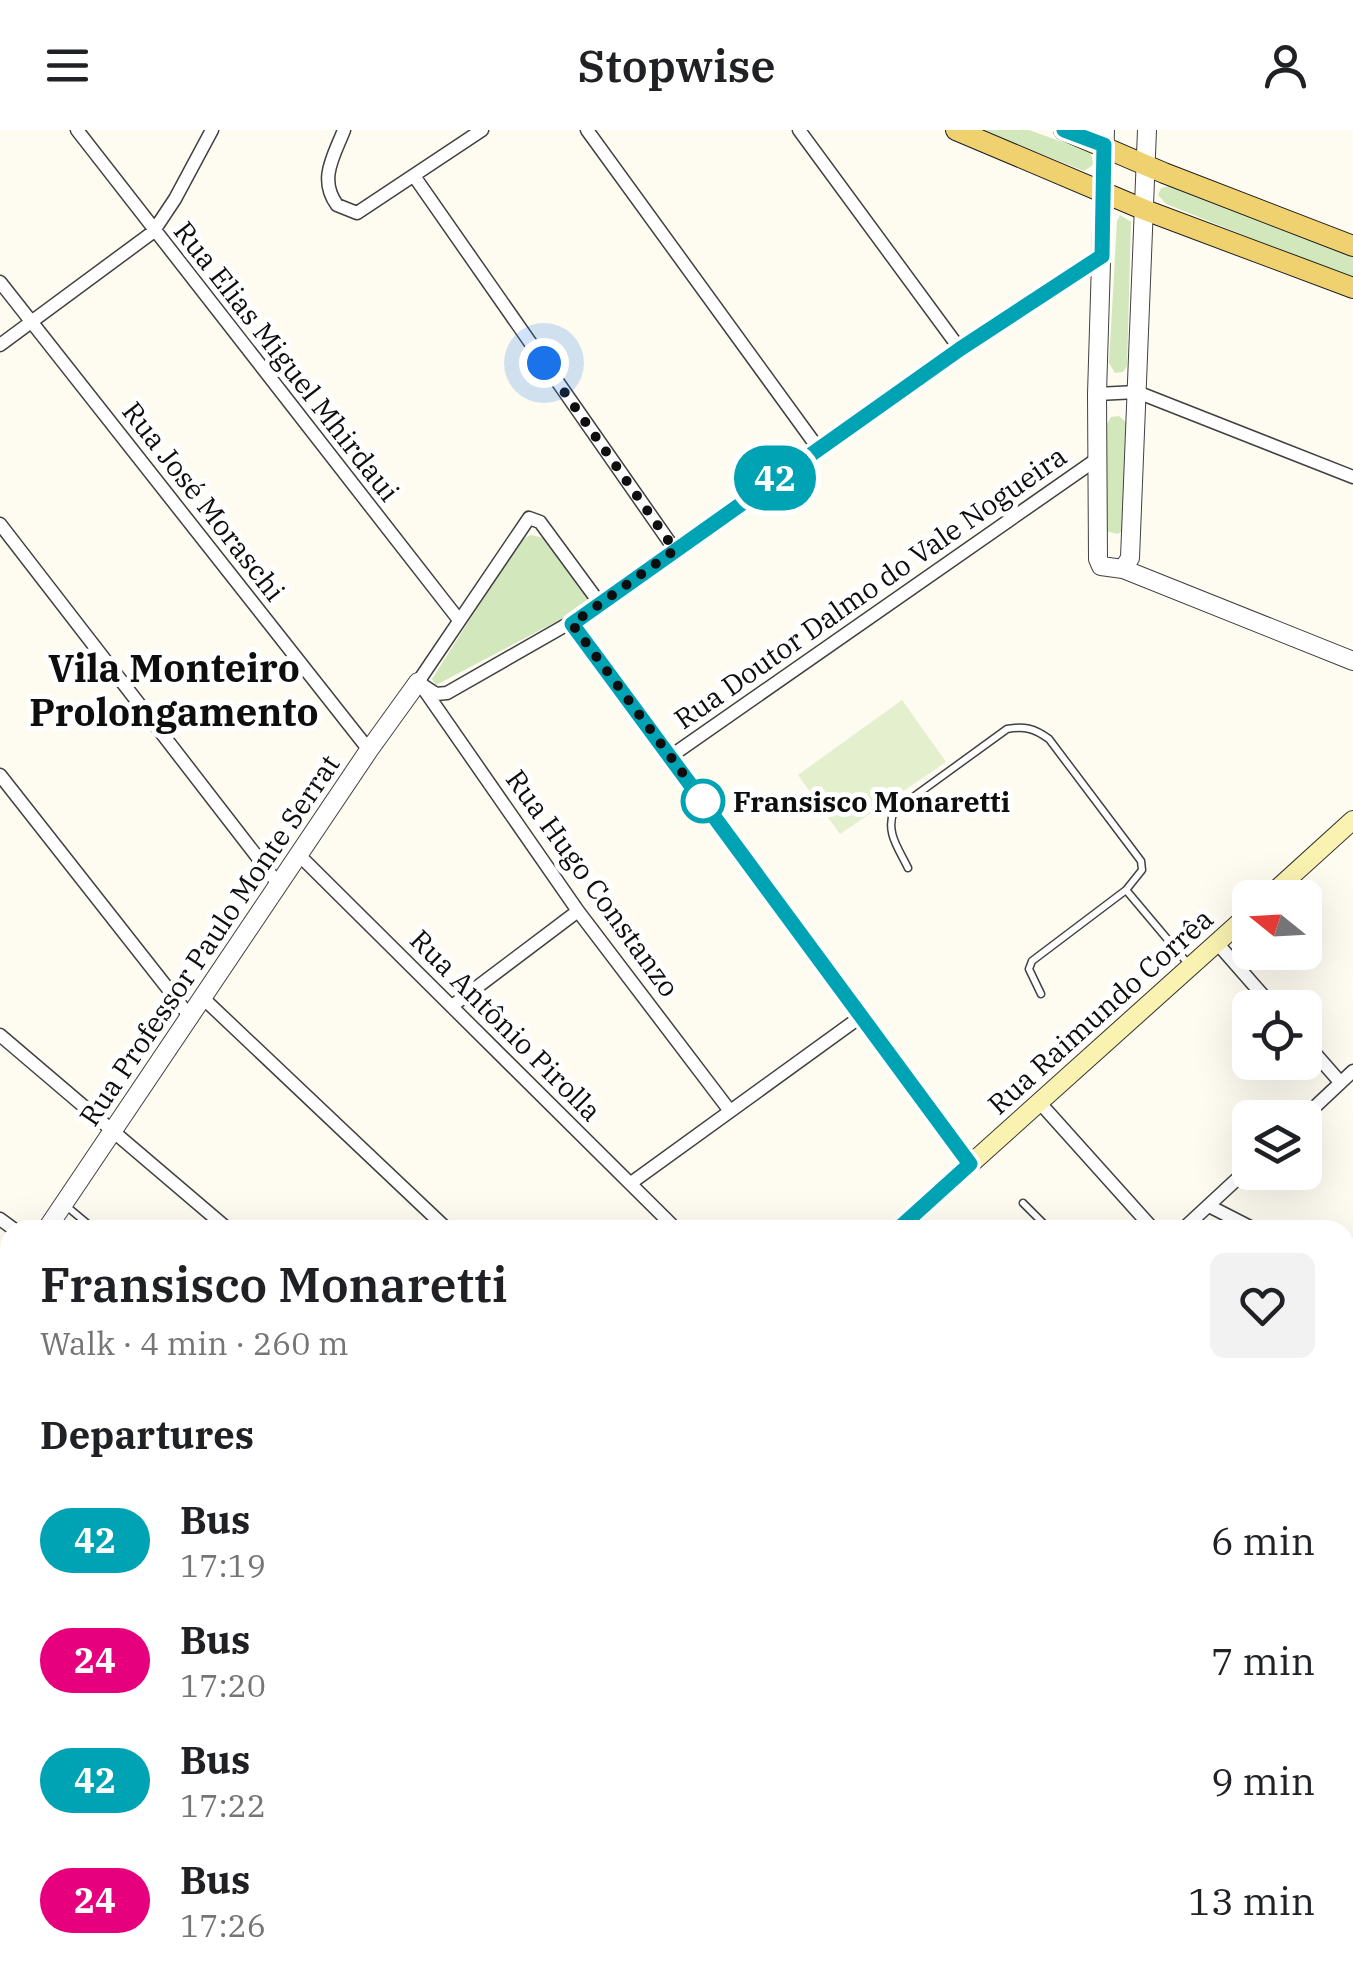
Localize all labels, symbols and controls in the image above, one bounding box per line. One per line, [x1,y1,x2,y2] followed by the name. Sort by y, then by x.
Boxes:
[578,36,775,94] text: Stopwise
[40,38,95,93] icon: menu
[1258,38,1313,93] icon: person
[166,213,408,509] street label: Rua Elias Miguel Mhirdaui
[519,338,569,388] your location
[114,394,294,608] street label: Rua José Moraschi
[667,437,1073,737] street label: Rua Doutor Dalmo do Vale Nogueira
[730,446,820,510] line badge: 42
[754,455,796,501] text: 42
[29,643,319,736] district label: Vila Monteiro Prolongamento
[71,747,347,1133] street label: Rua Professor Paulo Monte Serrat
[498,762,688,1004] street label: Rua Hugo Constanzo
[682,780,724,822] marker: Fransisco Monaretti
[733,783,1010,820] place label: Fransisco Monaretti
[1232,880,1322,970] north arrow
[1232,880,1322,1190] map controls
[979,900,1221,1122] street label: Rua Raimundo Corrêa
[402,921,610,1129] street label: Rua Antônio Pirolla
[1232,990,1322,1080] button: locate
[1232,1100,1322,1190] button: layers
[40,1253,508,1315] text: Fransisco Monaretti
[1210,1253,1315,1358] button: heart
[40,1322,348,1364] text: Walk · 4 min · 260 m
[40,1410,254,1459] text: Departures
[180,1495,250,1544] text: Bus
[1211,1516,1315,1565] text: 6 min
[74,1517,116,1563] text: 42
[180,1544,266,1586] text: 17:19
[180,1615,250,1664] text: Bus
[1211,1636,1315,1685] text: 7 min
[74,1637,116,1683] text: 24
[180,1664,266,1706] text: 17:20
[180,1735,250,1784] text: Bus
[1211,1756,1315,1805] text: 9 min
[74,1757,116,1803] text: 42
[180,1784,266,1826] text: 17:22
[180,1855,250,1904] text: Bus
[1188,1876,1315,1925] text: 13 min
[74,1877,116,1923] text: 24
[180,1904,266,1946] text: 17:26

